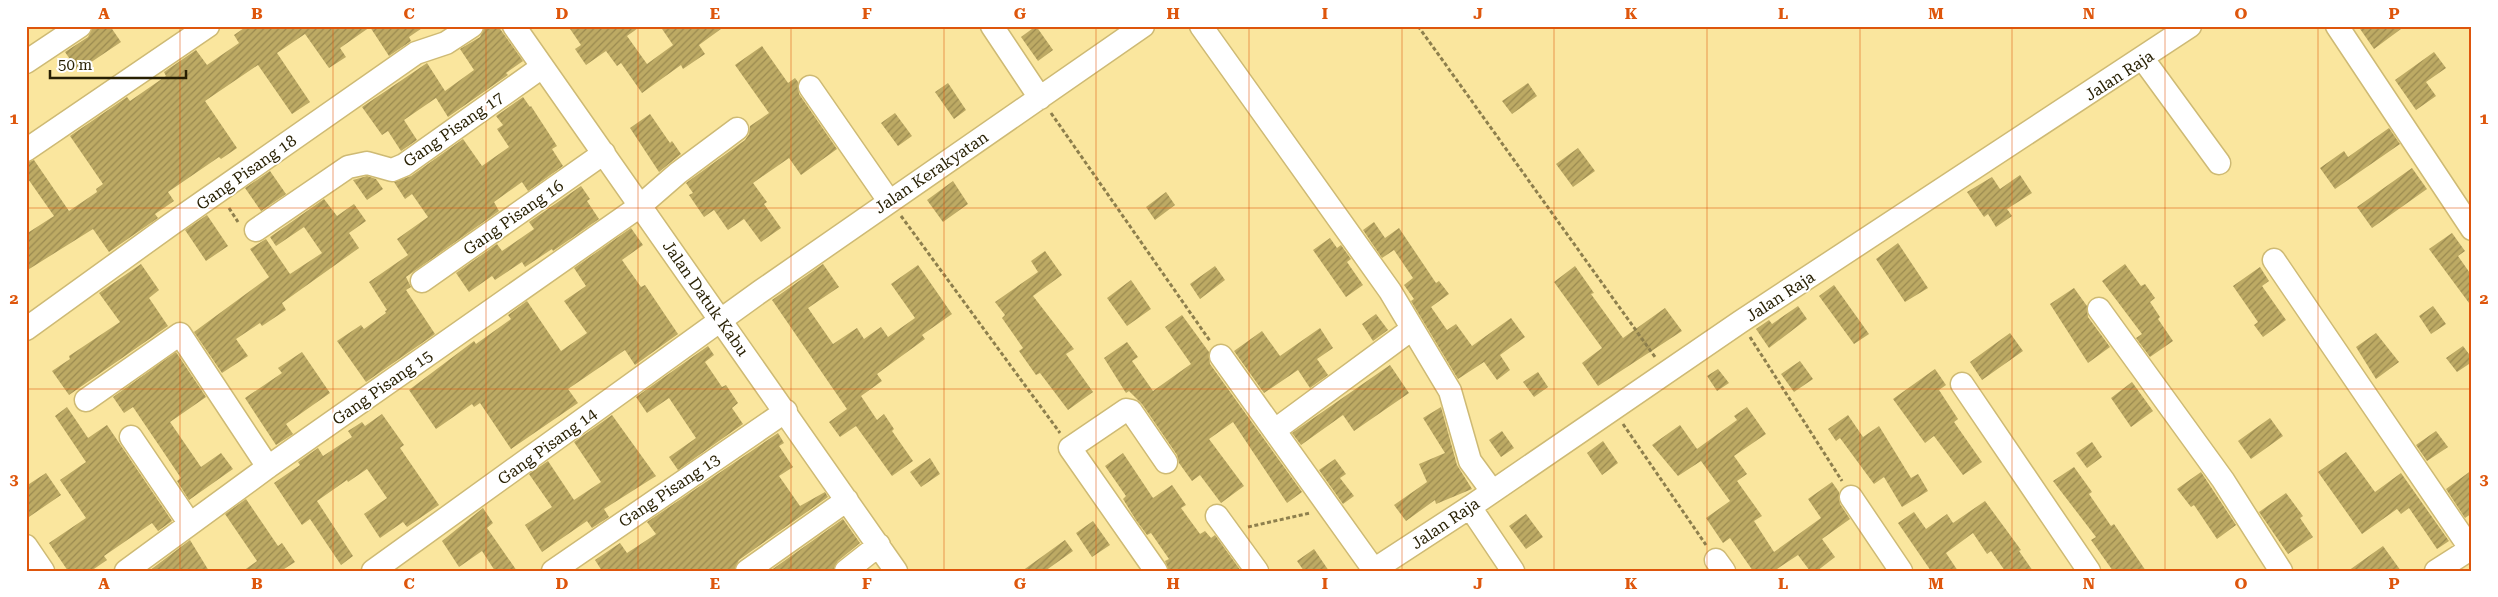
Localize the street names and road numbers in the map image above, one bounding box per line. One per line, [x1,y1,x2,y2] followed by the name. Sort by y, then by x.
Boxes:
[2081,46,2158,105] street label: Jalan Raja
[400,88,507,171] street label: Gang Pisang 17
[871,127,992,217] street label: Jalan Kerakyatan
[193,131,300,214] street label: Gang Pisang 18
[460,176,567,259] street label: Gang Pisang 16
[659,237,753,360] street label: Jalan Datuk Kabu
[1742,267,1819,326] street label: Jalan Raja
[329,346,436,429] street label: Gang Pisang 15
[494,404,601,489] street label: Gang Pisang 14
[615,450,723,531] street label: Gang Pisang 13
[1408,493,1483,553] street label: Jalan Raja

